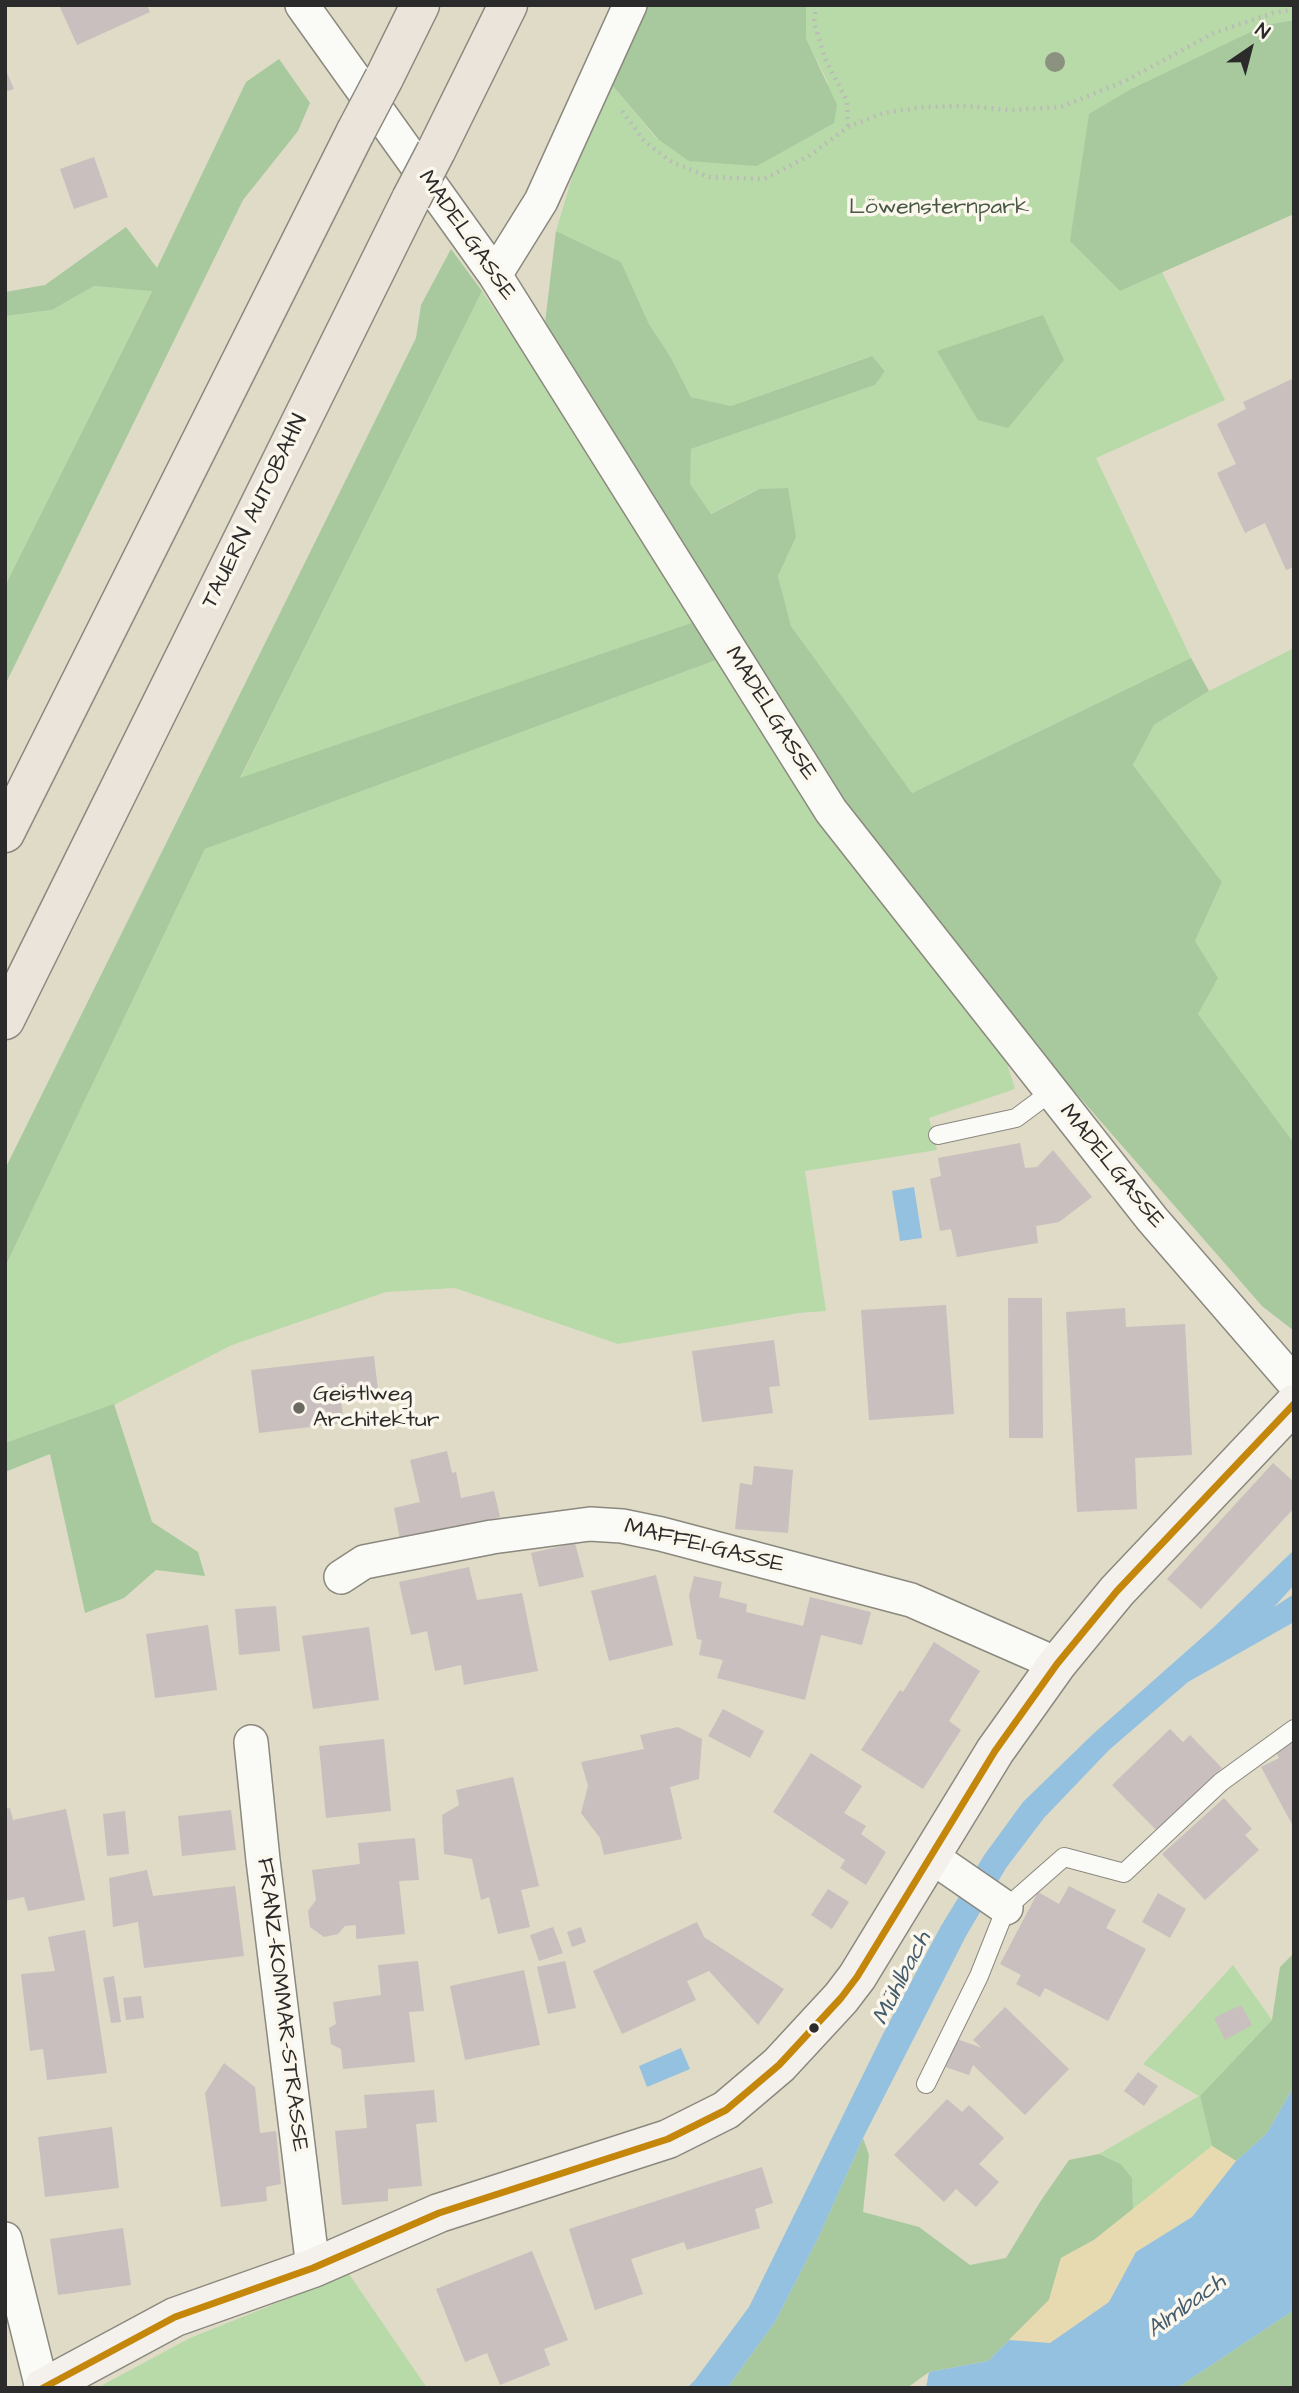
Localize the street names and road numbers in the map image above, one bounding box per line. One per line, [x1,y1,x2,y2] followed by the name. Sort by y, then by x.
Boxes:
[411,166,521,306] street label: MADELGASSE
[197,410,315,614] street label: TAUERN AUTOBAHN
[718,642,822,786] street label: MADELGASSE
[1052,1099,1170,1235] street label: MADELGASSE
[621,1514,787,1580] street label: MAFFEI-GASSE
[249,1857,313,2153] street label: FRANZ-KOMMAR-STRASSE

